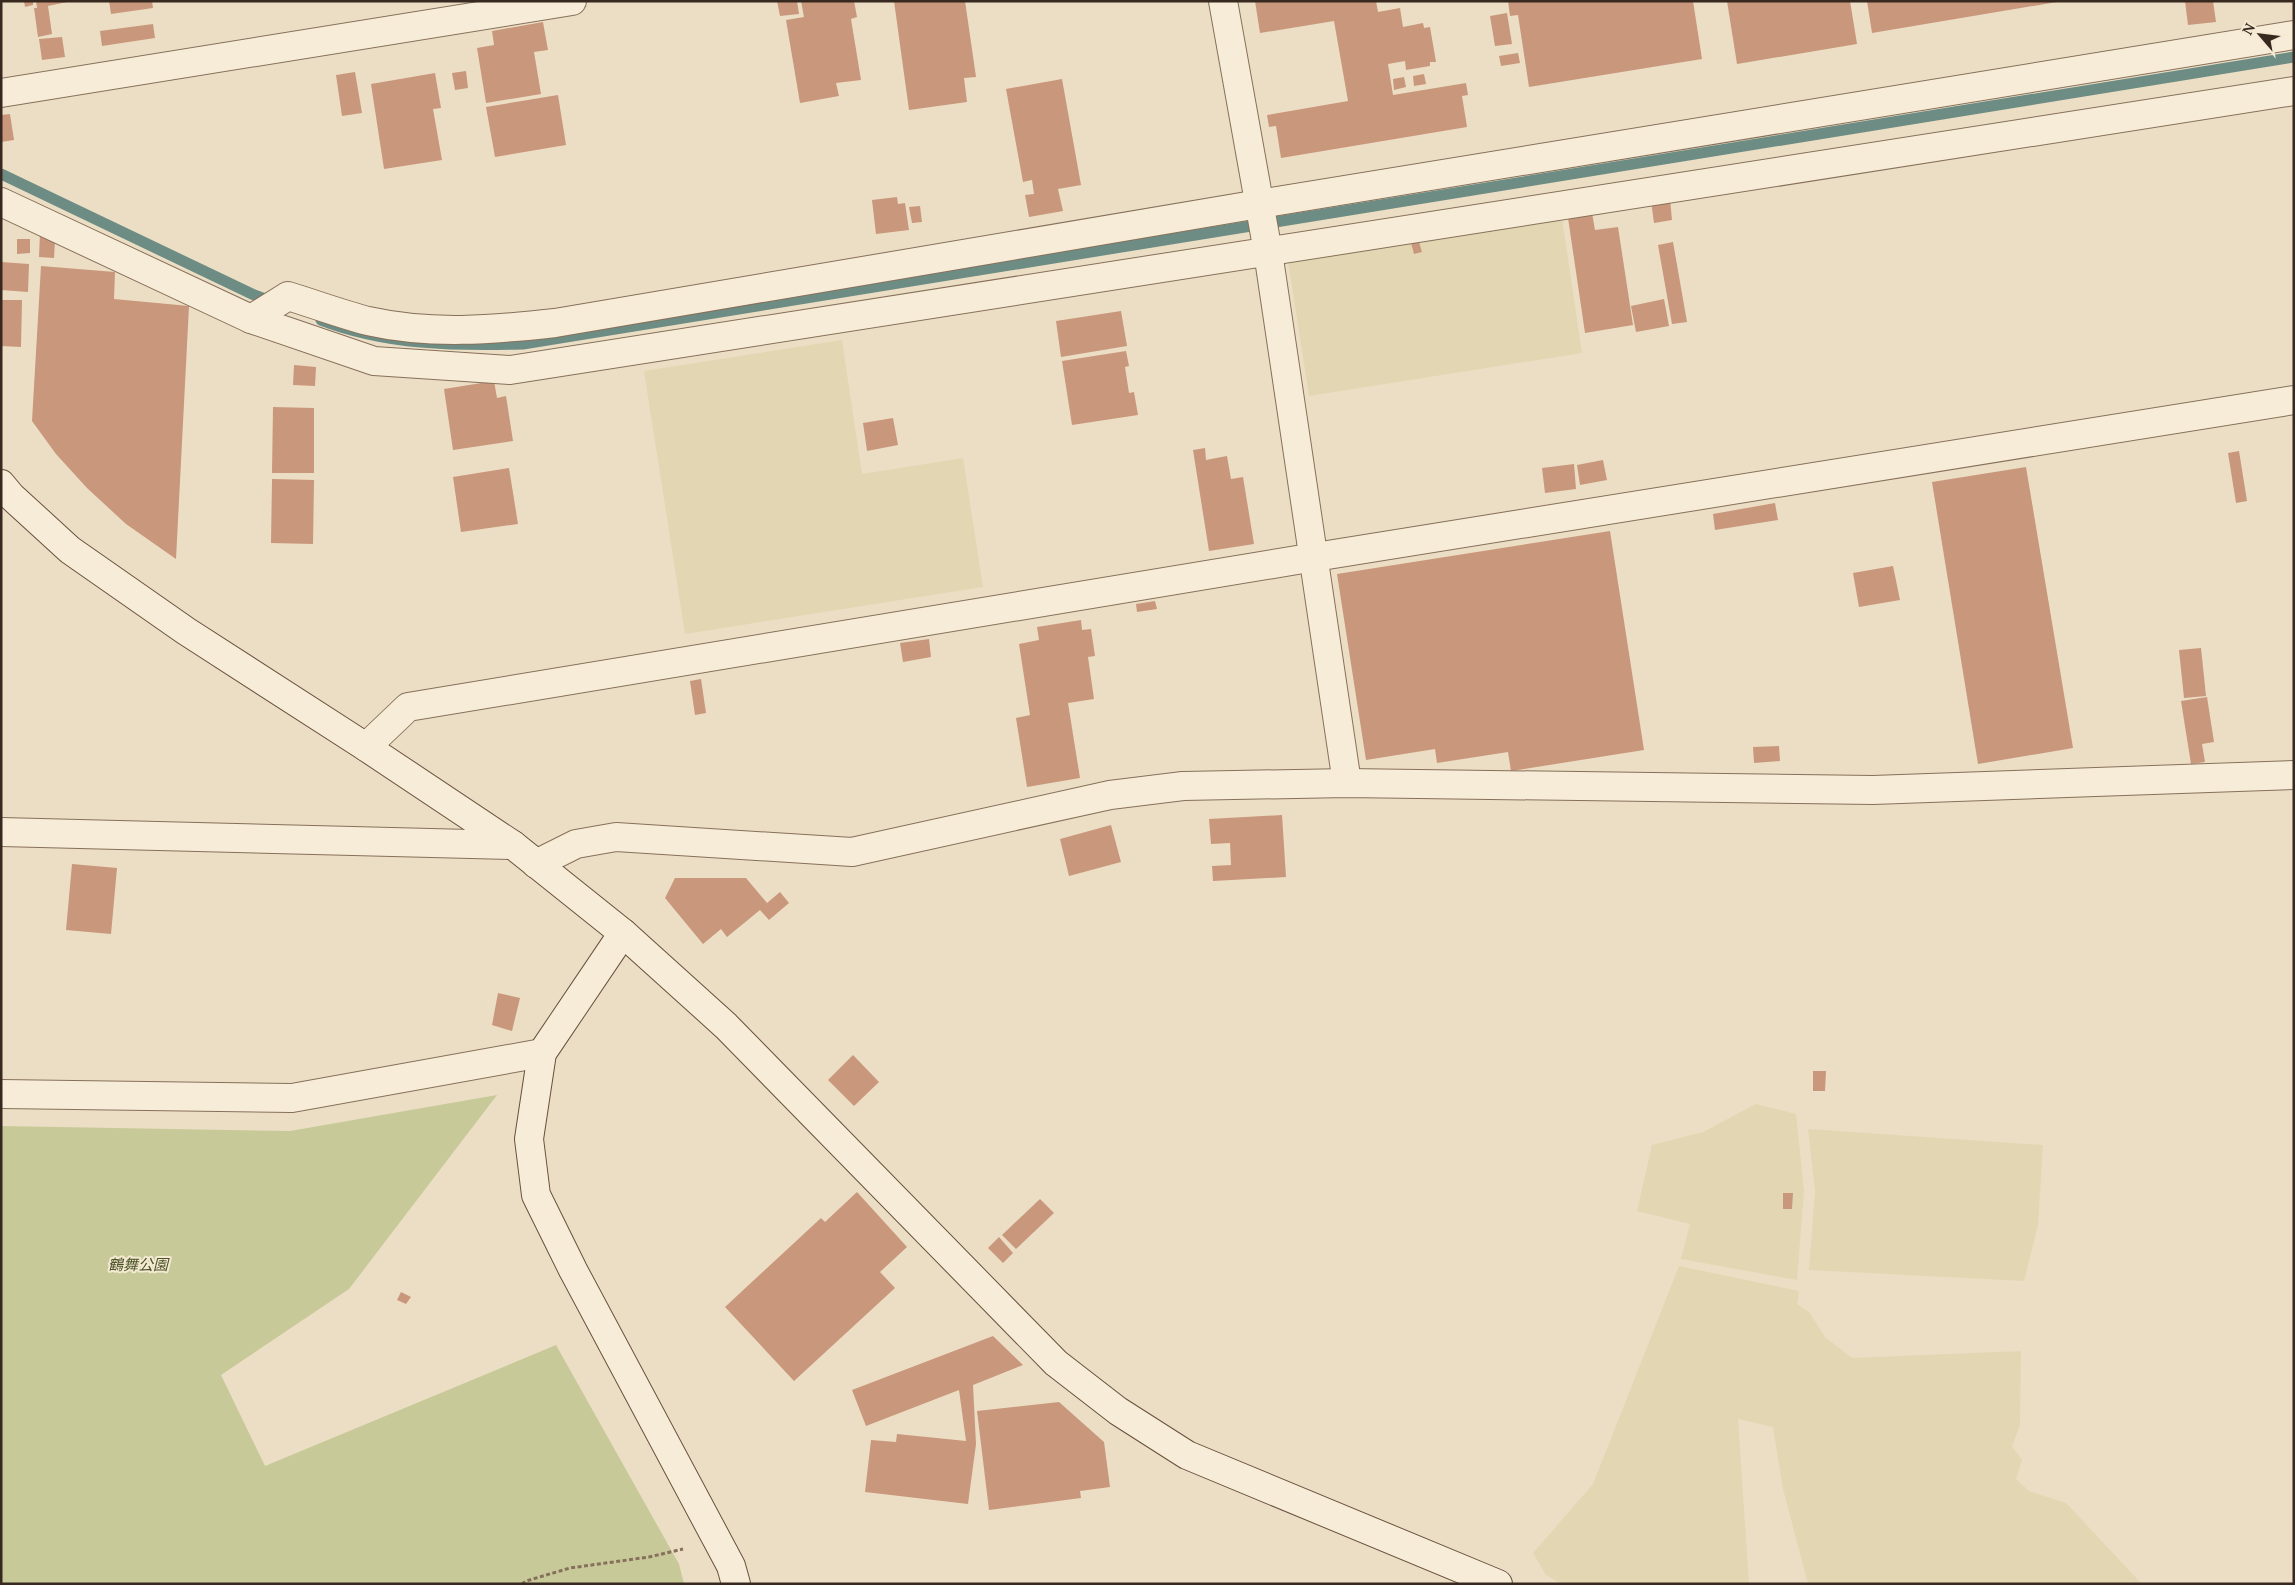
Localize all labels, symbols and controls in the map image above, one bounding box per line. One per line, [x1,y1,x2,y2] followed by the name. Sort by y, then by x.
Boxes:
[2235,10,2285,60] north arrow
[2237,19,2259,38] text: N
[108,1254,170,1274] park label: 鶴舞公園

